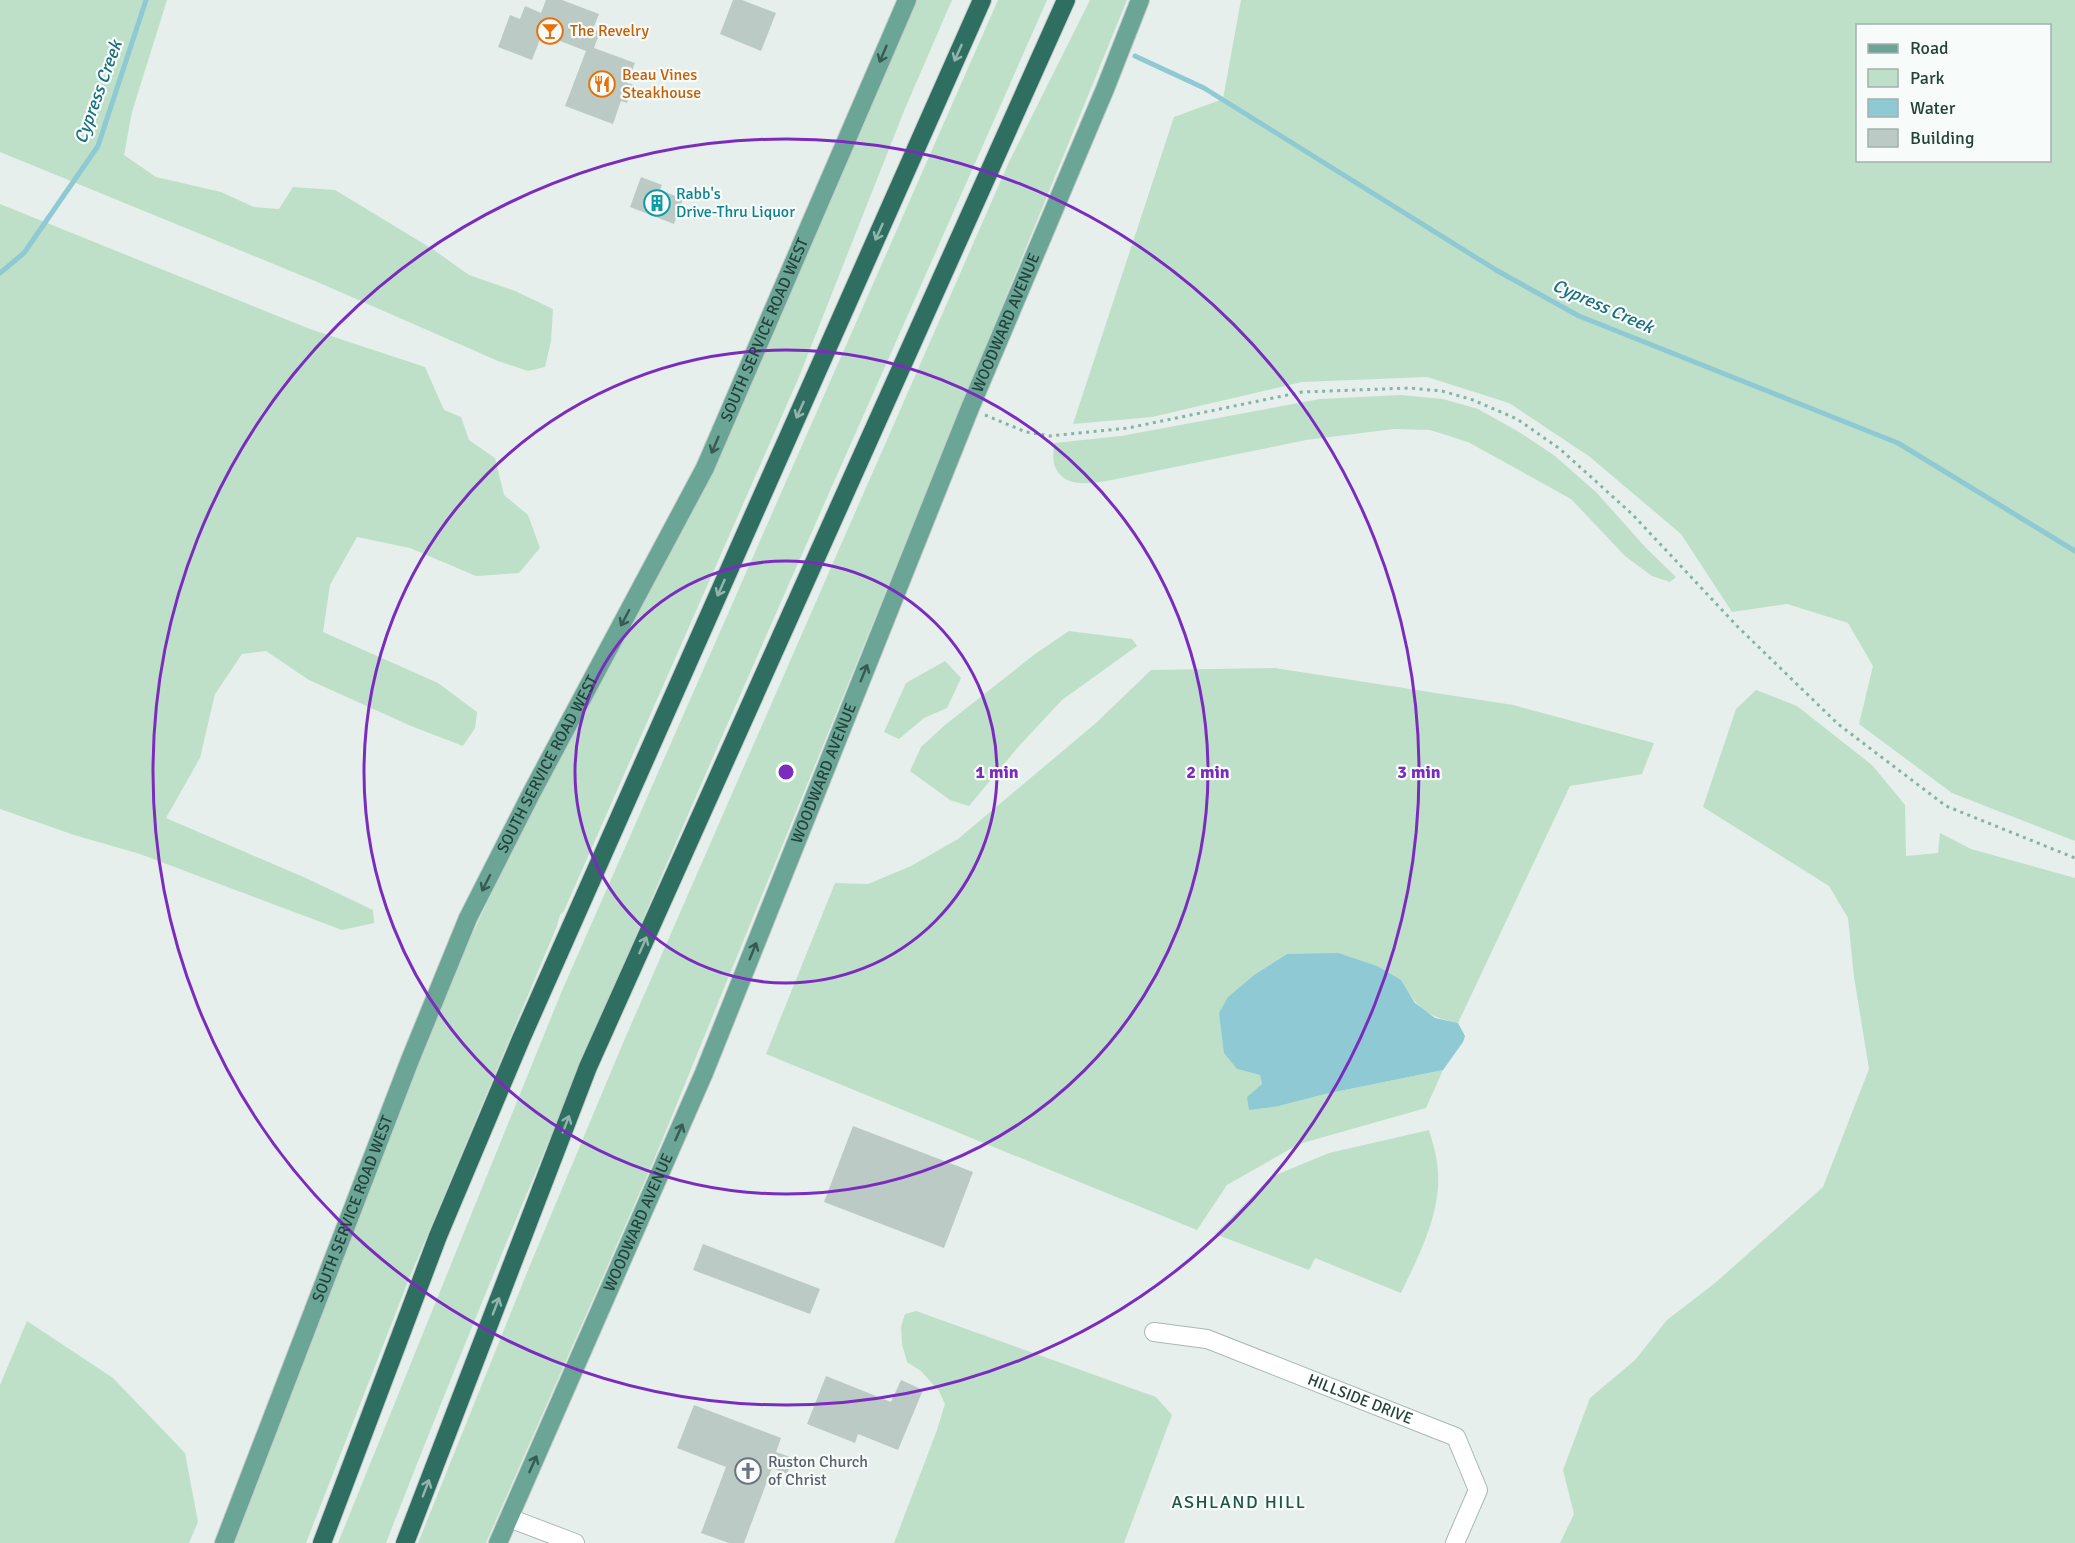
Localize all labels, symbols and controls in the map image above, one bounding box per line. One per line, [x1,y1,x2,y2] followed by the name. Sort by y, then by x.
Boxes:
[535,16,565,46] bar icon: The Revelry
[570,21,649,41] place label: The Revelry
[1856,24,2051,162] legend
[69,36,127,147] water label: Cypress Creek
[1910,37,1949,59] text: Road
[877,44,889,62] one-way arrow
[952,44,963,62] one-way arrow
[622,65,701,103] place label: Beau Vines Steakhouse
[1910,67,1945,89] text: Park
[587,69,617,99] restaurant icon: Beau Vines Steakhouse
[1910,97,1956,119] text: Water
[1910,127,1974,149] text: Building
[676,184,795,222] place label: Rabb's Drive-Thru Liquor
[642,188,672,218] building icon: Rabb's Drive-Thru Liquor
[873,222,884,240] one-way arrow
[716,235,813,425] street label: SOUTH SERVICE ROAD WEST
[968,250,1044,395] street label: WOODWARD AVENUE
[1549,274,1659,339] water label: Cypress Creek
[794,400,805,419] one-way arrow
[709,435,720,454] one-way arrow
[715,579,726,597] one-way arrow
[618,608,630,626] one-way arrow
[859,664,870,682] one-way arrow
[493,672,602,857] street label: SOUTH SERVICE ROAD WEST
[787,700,861,846] street label: WOODWARD AVENUE
[975,761,1019,783] text: 1 min
[1186,761,1230,783] text: 2 min
[1397,761,1441,783] text: 3 min
[776,762,796,782] centre of rings
[479,874,491,892] one-way arrow
[637,937,649,955] one-way arrow
[748,943,759,961] one-way arrow
[308,1113,398,1305] street label: SOUTH SERVICE ROAD WEST
[561,1116,572,1134] one-way arrow
[674,1123,685,1141] one-way arrow
[599,1150,678,1295] street label: WOODWARD AVENUE
[491,1298,502,1316] one-way arrow
[1305,1370,1416,1429] street label: HILLSIDE DRIVE
[768,1452,868,1490] place label: Ruston Church of Christ
[528,1455,539,1474] one-way arrow
[733,1456,763,1486] church icon: Ruston Church of Christ
[421,1480,432,1498] one-way arrow
[1171,1491,1307,1513] district label: ASHLAND HILL

